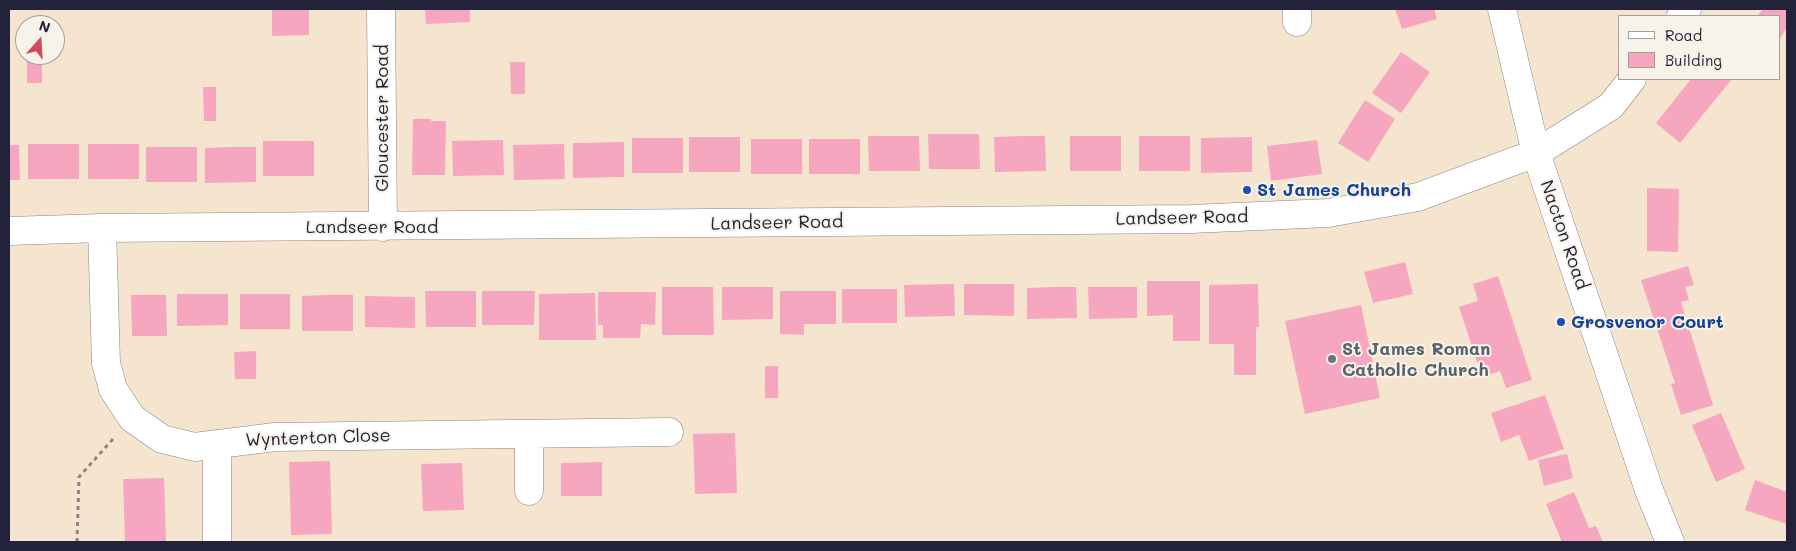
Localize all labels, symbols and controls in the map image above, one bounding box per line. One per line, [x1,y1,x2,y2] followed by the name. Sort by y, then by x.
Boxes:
[15,15,65,65] north arrow
[1618,15,1781,80] legend
[37,16,53,37] text: N
[1665,25,1702,45] text: Road
[371,44,393,192] street label: Gloucester Road
[1665,50,1722,70] text: Building
[1535,177,1593,293] street label: Nacton Road
[1257,179,1411,201] place label: St James Church
[1241,184,1253,196] marker: St James Church
[1115,206,1249,230] street label: Landseer Road
[710,211,844,235] street label: Landseer Road
[306,216,438,238] street label: Landseer Road
[1571,311,1724,333] place label: Grosvenor Court
[1555,316,1567,328] marker: Grosvenor Court
[1342,338,1490,380] place label: St James Roman Catholic Church
[1326,353,1338,365] marker: St James Roman Catholic Church
[245,425,391,451] street label: Wynterton Close

